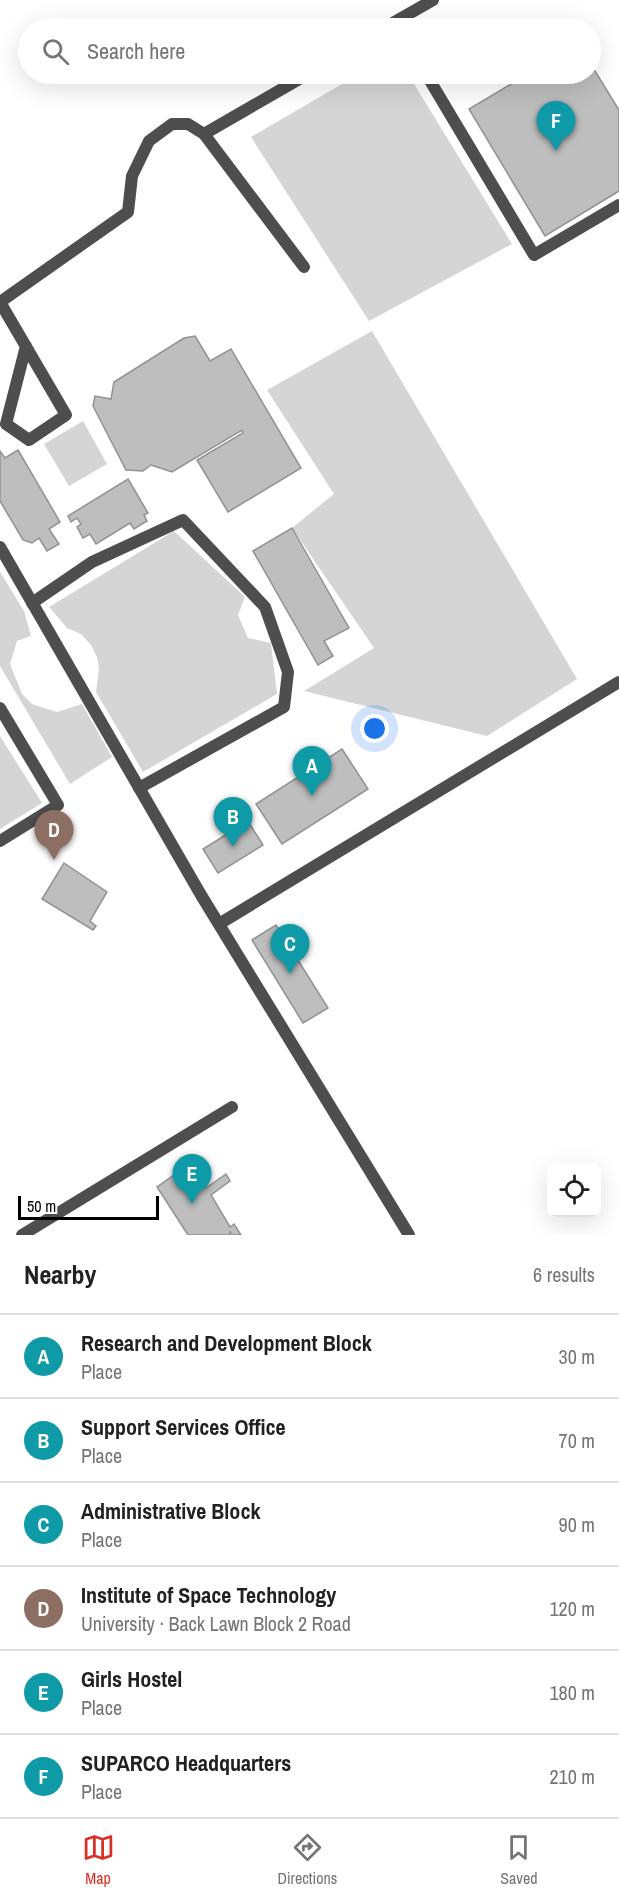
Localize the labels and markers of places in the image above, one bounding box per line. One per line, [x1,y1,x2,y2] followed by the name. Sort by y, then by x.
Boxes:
[536,102,576,151] pin: F
[292,746,332,796] pin: A
[214,798,252,847] pin: B
[34,810,74,860] pin: D
[270,924,310,974] pin: C
[172,1154,212,1204] pin: E

